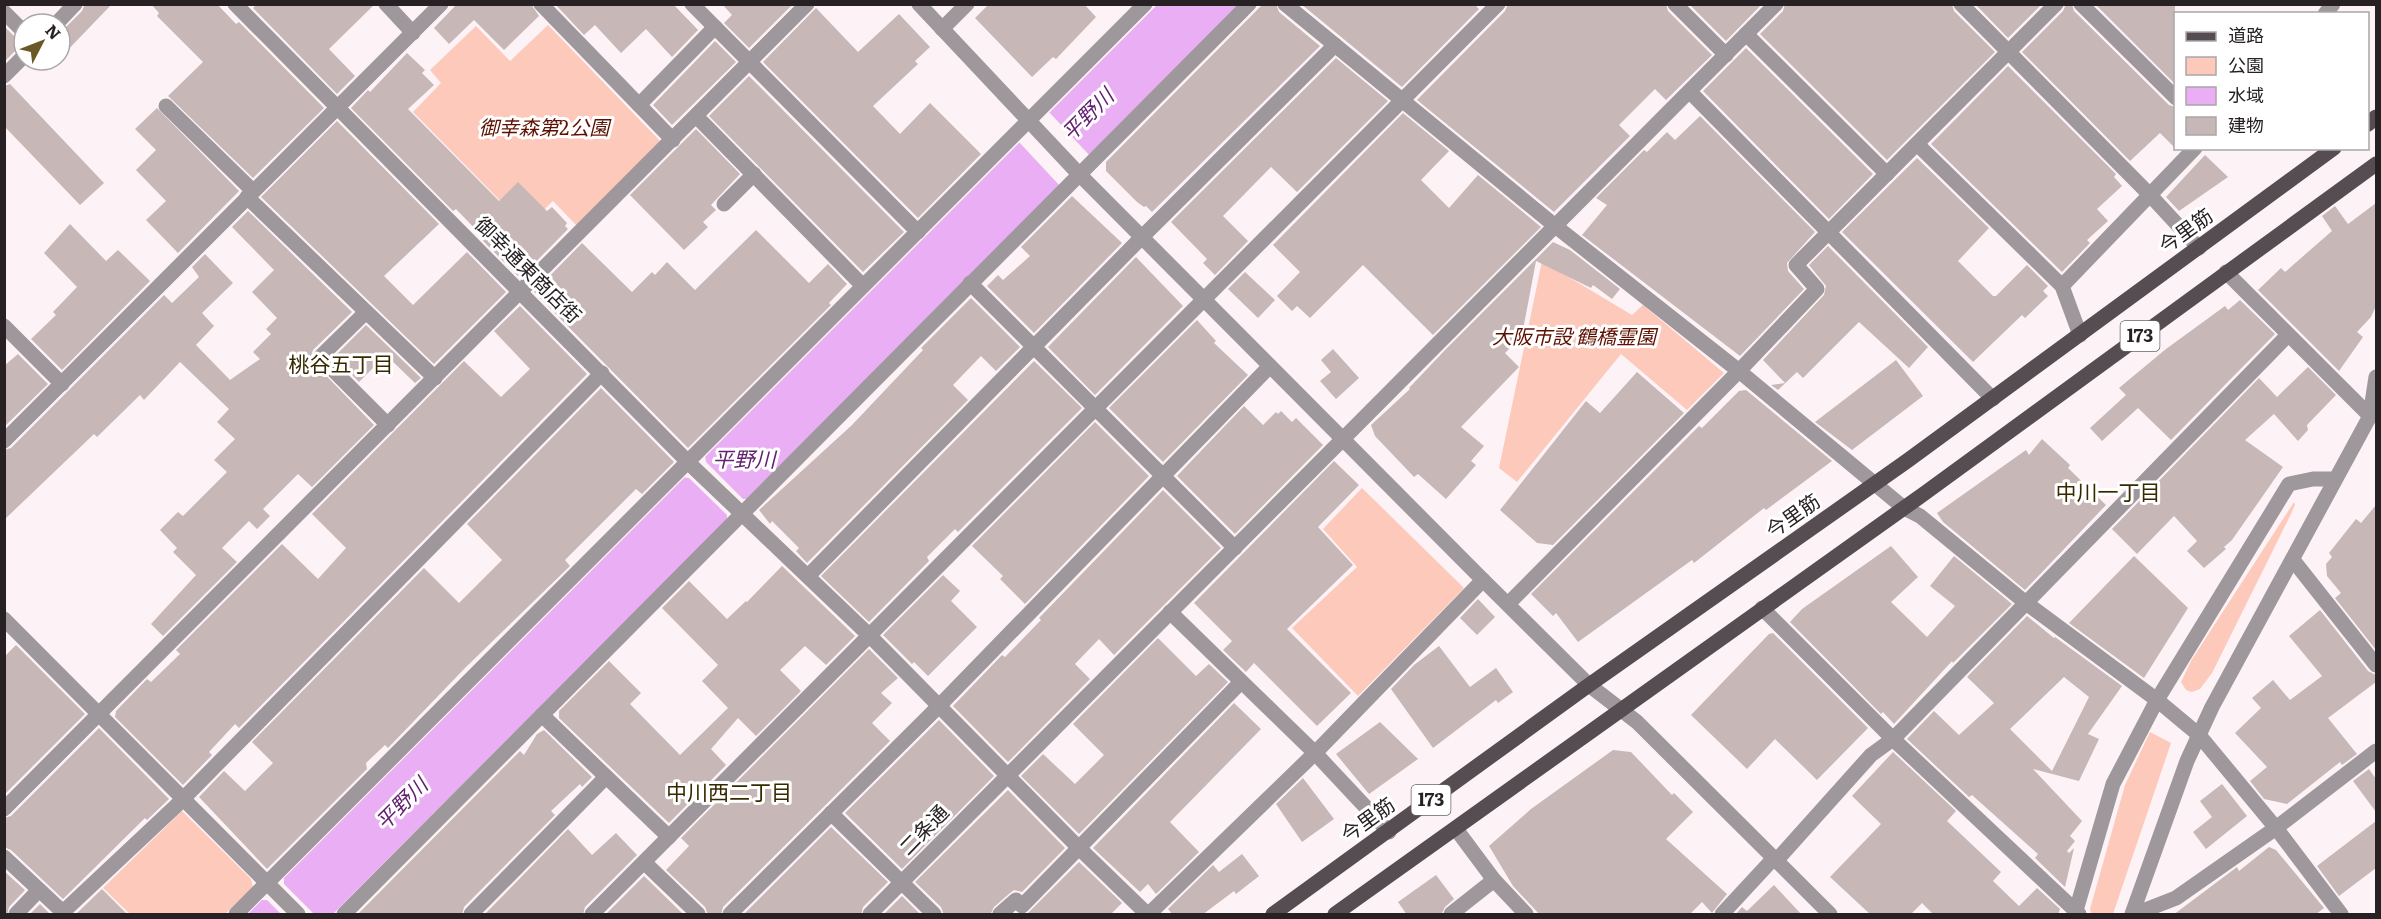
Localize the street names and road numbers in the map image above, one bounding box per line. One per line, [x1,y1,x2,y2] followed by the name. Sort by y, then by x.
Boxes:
[2152,200,2218,259] street label: 今里筋
[469,208,590,329] street label: 御幸通東商店街
[2120,321,2160,351] road number: 173
[1759,485,1825,544] street label: 今里筋
[1412,785,1450,815] road number: 173
[1334,789,1400,848] street label: 今里筋
[891,797,954,861] street label: 二条通

